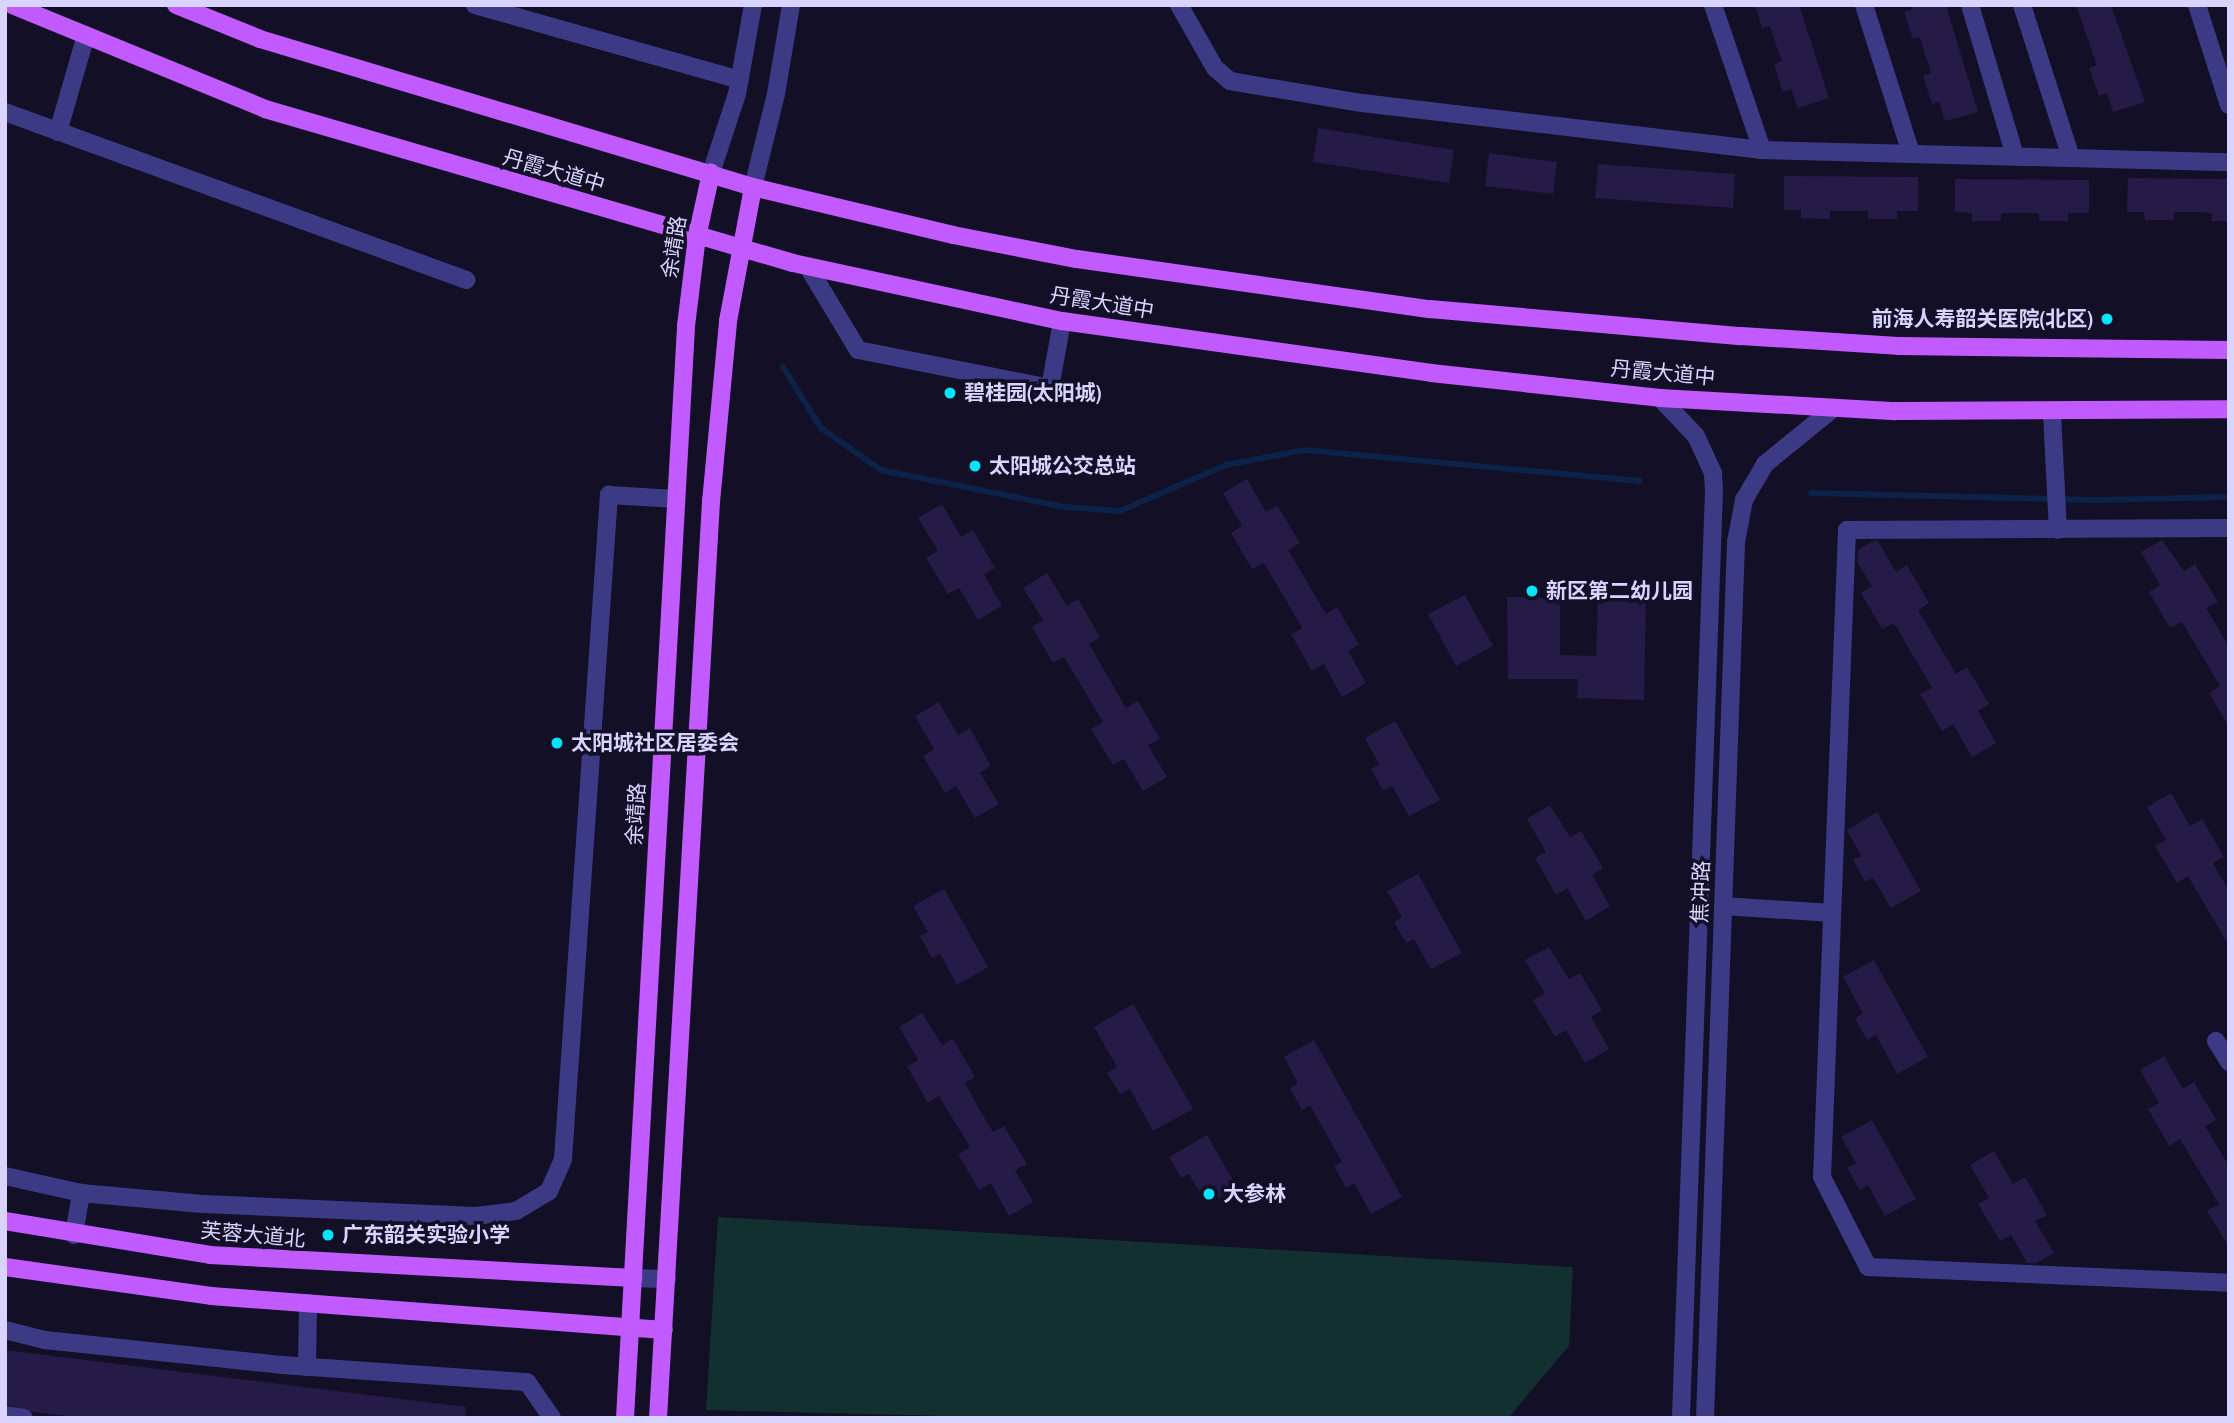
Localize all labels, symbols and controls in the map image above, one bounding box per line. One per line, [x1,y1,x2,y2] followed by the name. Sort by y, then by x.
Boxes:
[500,144,608,198] street label: 丹霞大道中
[657,214,691,280] street label: 余靖路
[1048,282,1156,324] street label: 丹霞大道中
[1872,306,2093,332] place label: 前海人寿韶关医院(北区)
[2099,311,2115,327] marker: 前海人寿韶关医院(北区)
[1610,356,1716,390] street label: 丹霞大道中
[964,380,1101,406] place label: 碧桂园(太阳城)
[942,385,958,401] marker: 碧桂园(太阳城)
[989,453,1136,479] place label: 太阳城公交总站
[967,458,983,474] marker: 太阳城公交总站
[1546,578,1693,604] place label: 新区第二幼儿园
[1524,583,1540,599] marker: 新区第二幼儿园
[571,730,739,756] place label: 太阳城社区居委会
[549,735,565,751] marker: 太阳城社区居委会
[622,782,650,846] street label: 余靖路
[1687,860,1715,924] street label: 焦冲路
[1223,1181,1286,1207] place label: 大参林
[1201,1186,1217,1202] marker: 大参林
[200,1218,306,1252] street label: 芙蓉大道北
[342,1222,510,1248] place label: 广东韶关实验小学
[320,1227,336,1243] marker: 广东韶关实验小学

